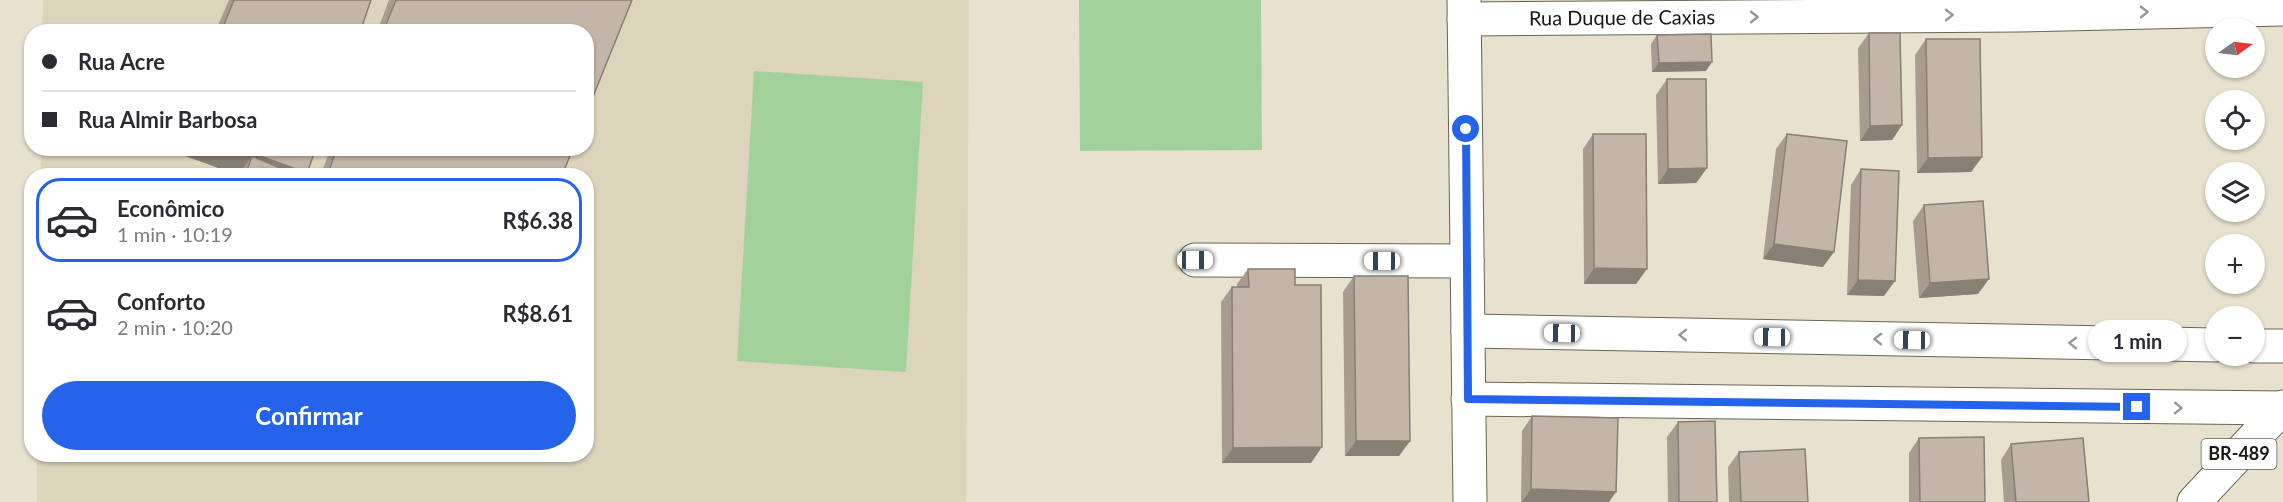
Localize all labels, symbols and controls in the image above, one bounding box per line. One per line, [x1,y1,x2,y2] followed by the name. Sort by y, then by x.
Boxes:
[1529,4,1715,30] street label: Rua Duque de Caxias
[2139,6,2148,18] one-way arrow
[1944,9,1953,21] one-way arrow
[1749,11,1758,23] one-way arrow
[2205,18,2265,78] north arrow
[2205,18,2265,366] map controls
[78,48,165,75] text: Rua Acre
[2205,90,2265,150] button: locate
[78,106,257,133] text: Rua Almir Barbosa
[1452,115,1479,142] route start
[2205,162,2265,222] button: layers
[45,193,99,247] icon: car
[117,195,224,222] text: Econômico
[503,207,573,234] text: R$6.38
[117,222,233,246] text: 1 min · 10:19
[2205,234,2265,294] button: +
[1177,251,1213,269] car
[1364,252,1400,270] car
[45,286,99,340] icon: car
[117,288,205,315] text: Conforto
[503,300,573,327] text: R$8.61
[2205,306,2265,366] button: −
[117,315,233,339] text: 2 min · 10:20
[2088,320,2186,362] callout: 1 min
[1544,324,1580,342] car
[1754,328,1790,346] car
[1679,329,1688,342] one-way arrow
[2113,329,2162,353] text: 1 min
[1894,331,1930,349] car
[1874,333,1883,345] one-way arrow
[2069,336,2078,349] one-way arrow
[42,381,576,450] button: Confirmar
[2123,393,2150,420] route end
[2173,401,2182,414] one-way arrow
[2202,439,2276,469] road number: BR-489

